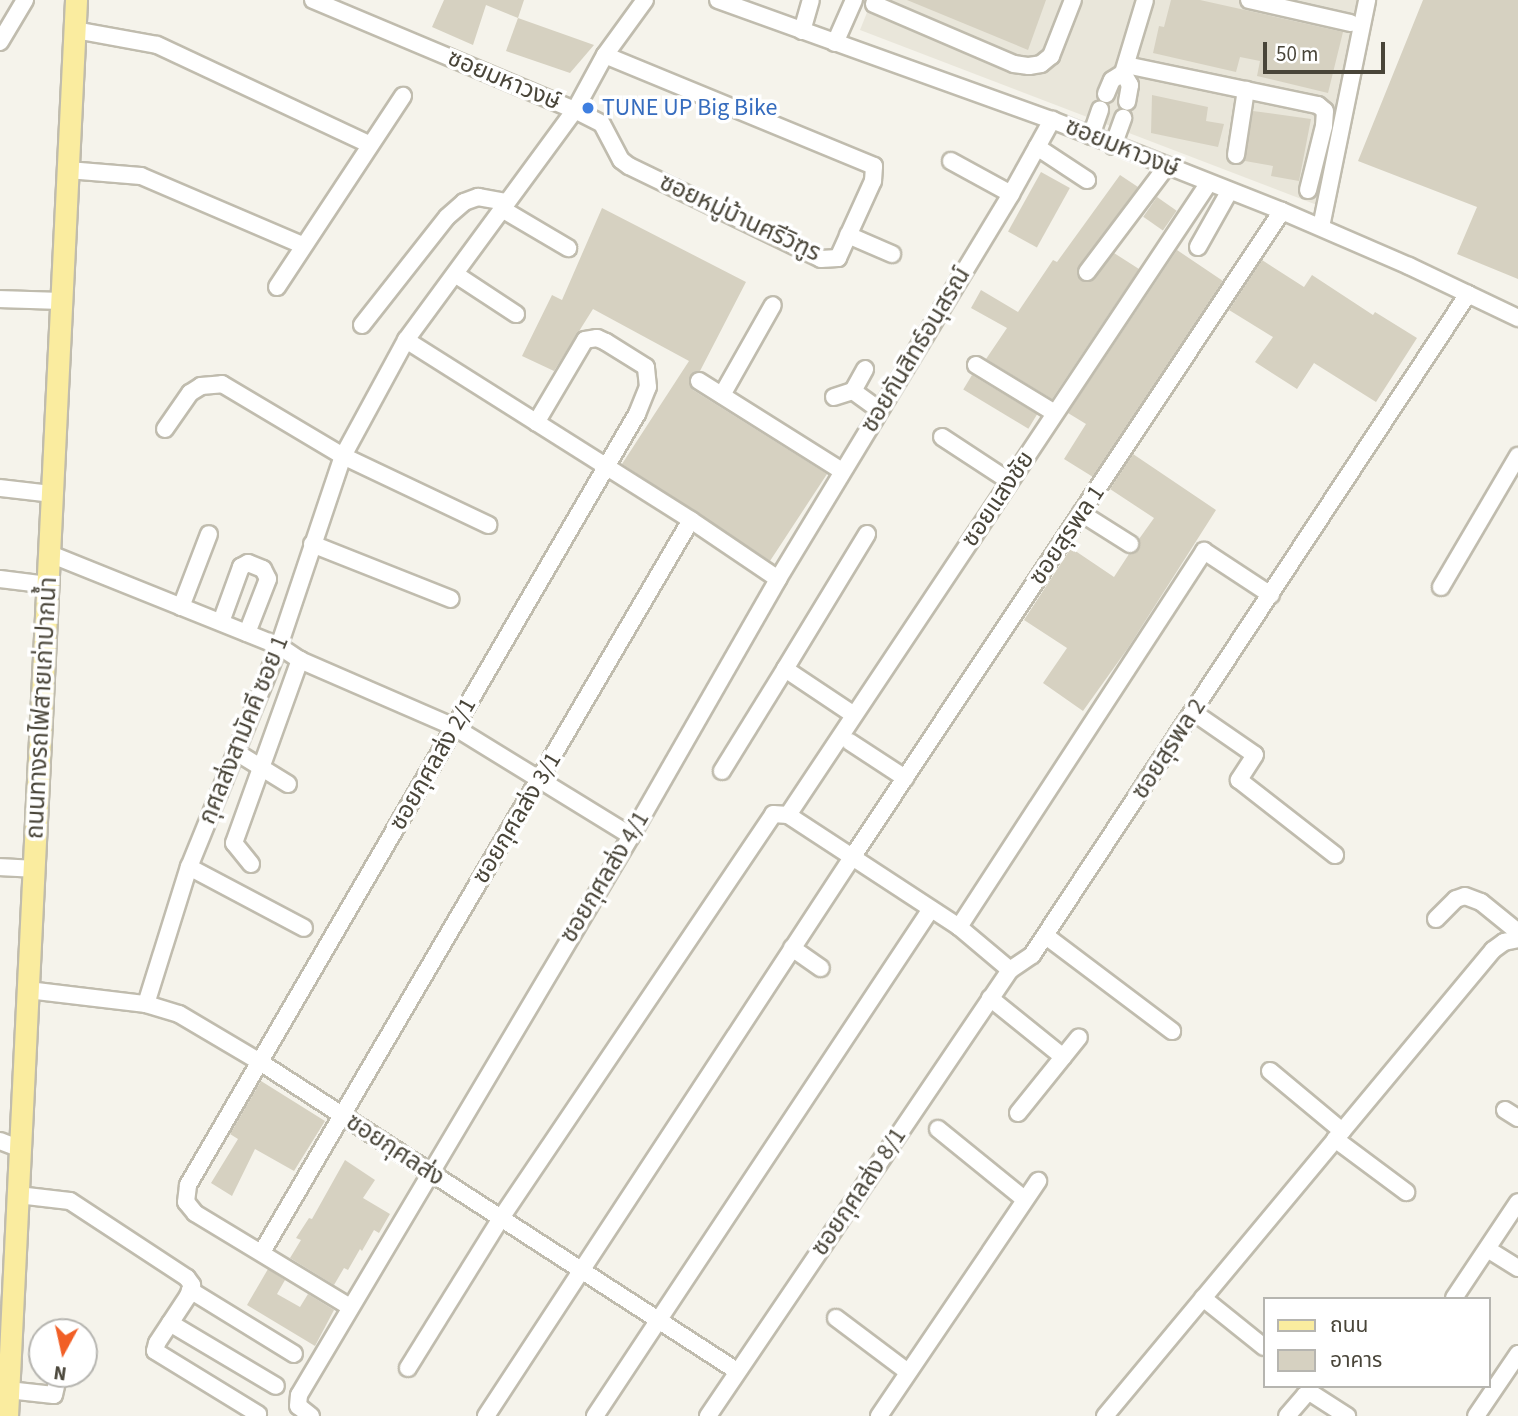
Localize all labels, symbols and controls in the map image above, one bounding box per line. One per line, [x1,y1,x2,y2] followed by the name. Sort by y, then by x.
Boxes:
[1266,28,1388,72] scale bar
[1276,39,1318,69] text: 50 m
[443,43,565,117] street label: ซอยมหาวงษ์
[602,94,777,122] place label: TUNE UP Big Bike
[580,100,596,116] marker: TUNE UP Big Bike
[1061,112,1183,184] street label: ซอยมหาวงษ์
[655,168,825,268] street label: ซอยหมู่บ้านศรีวิฑูร
[855,262,977,438] street label: ซอยกันสิทธ์อนุสรณ์
[956,446,1040,552] street label: ซอยแสงชัย
[1023,480,1111,590] street label: ซอยสุรพล 1
[21,576,63,840] street label: ถนนทางรถไฟสายเก่าปากน้ำ
[193,632,295,828] street label: กุศลส่งสามัคคี ซอย 1
[383,693,483,835] street label: ซอยกุศลส่ง 2/1
[1126,693,1212,805] street label: ซอยสุรพล 2
[466,747,568,889] street label: ซอยกุศลส่ง 3/1
[554,806,656,948] street label: ซอยกุศลส่ง 4/1
[341,1108,449,1192] street label: ซอยกุศลส่ง
[806,1123,912,1261] street label: ซอยกุศลส่ง 8/1
[1262,1297,1490,1388] legend
[1330,1310,1368,1340] text: ถนน
[28,1318,98,1388] north arrow
[1330,1345,1382,1375] text: อาคาร
[52,1358,68,1387] text: N

